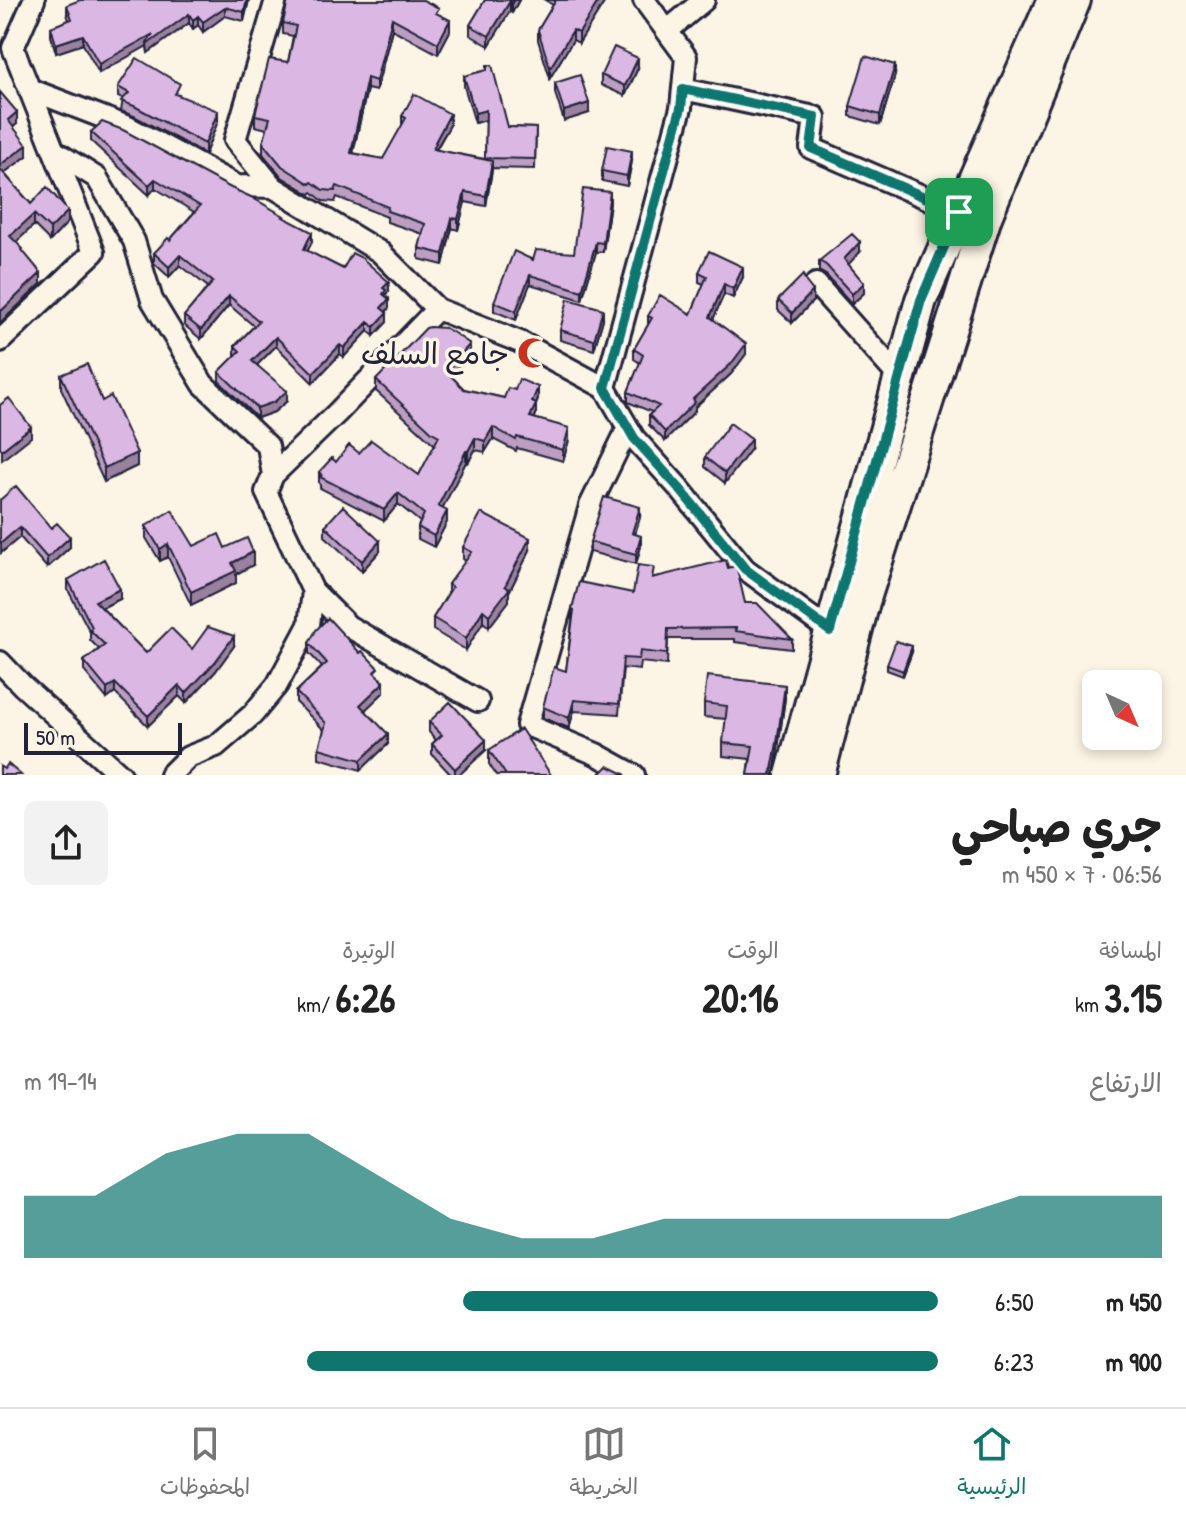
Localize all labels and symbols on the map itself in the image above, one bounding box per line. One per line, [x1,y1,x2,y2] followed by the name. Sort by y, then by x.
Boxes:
[925,178,993,246] pin
[361,333,509,376] place label: جامع السلف
[516,336,550,370] mosque icon: جامع السلف
[1082,670,1162,750] north arrow
[24,719,182,755] scale bar

